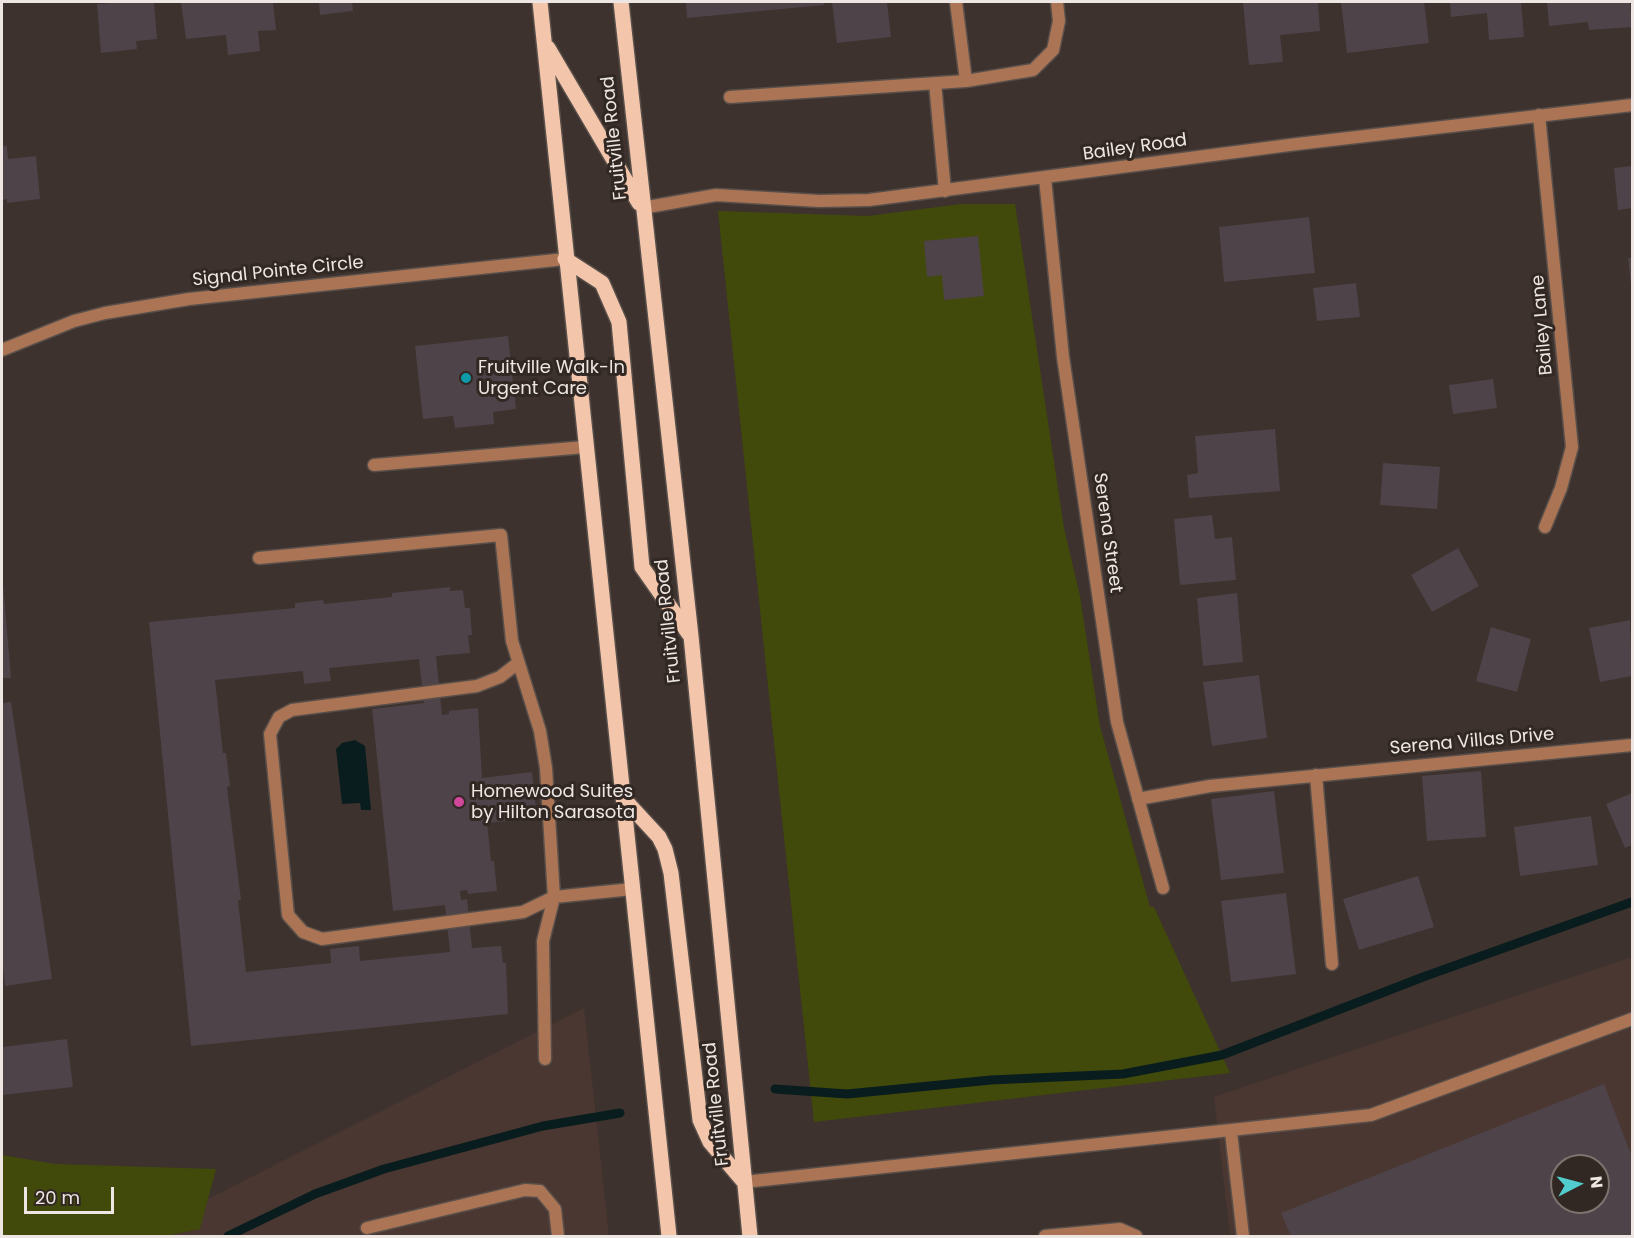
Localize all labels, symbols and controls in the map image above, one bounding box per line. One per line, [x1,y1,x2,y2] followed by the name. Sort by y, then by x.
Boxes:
[598,75,632,201] street label: Fruitville Road
[1082,130,1188,166] street label: Bailey Road
[191,252,365,292] street label: Signal Pointe Circle
[1528,274,1558,376] street label: Bailey Lane
[478,357,625,400] place label: Fruitville Walk-In Urgent Care
[459,371,473,385] marker: Fruitville Walk-In Urgent Care
[1088,472,1126,594] street label: Serena Street
[652,558,686,684] street label: Fruitville Road
[1389,724,1555,760] street label: Serena Villas Drive
[471,781,635,824] place label: Homewood Suites by Hilton Sarasota
[452,795,466,809] marker: Homewood Suites by Hilton Sarasota
[700,1041,734,1167] street label: Fruitville Road
[1550,1154,1610,1214] north arrow
[27,1175,117,1213] scale bar
[1584,1175,1608,1189] text: N
[35,1185,80,1210] text: 20 m

